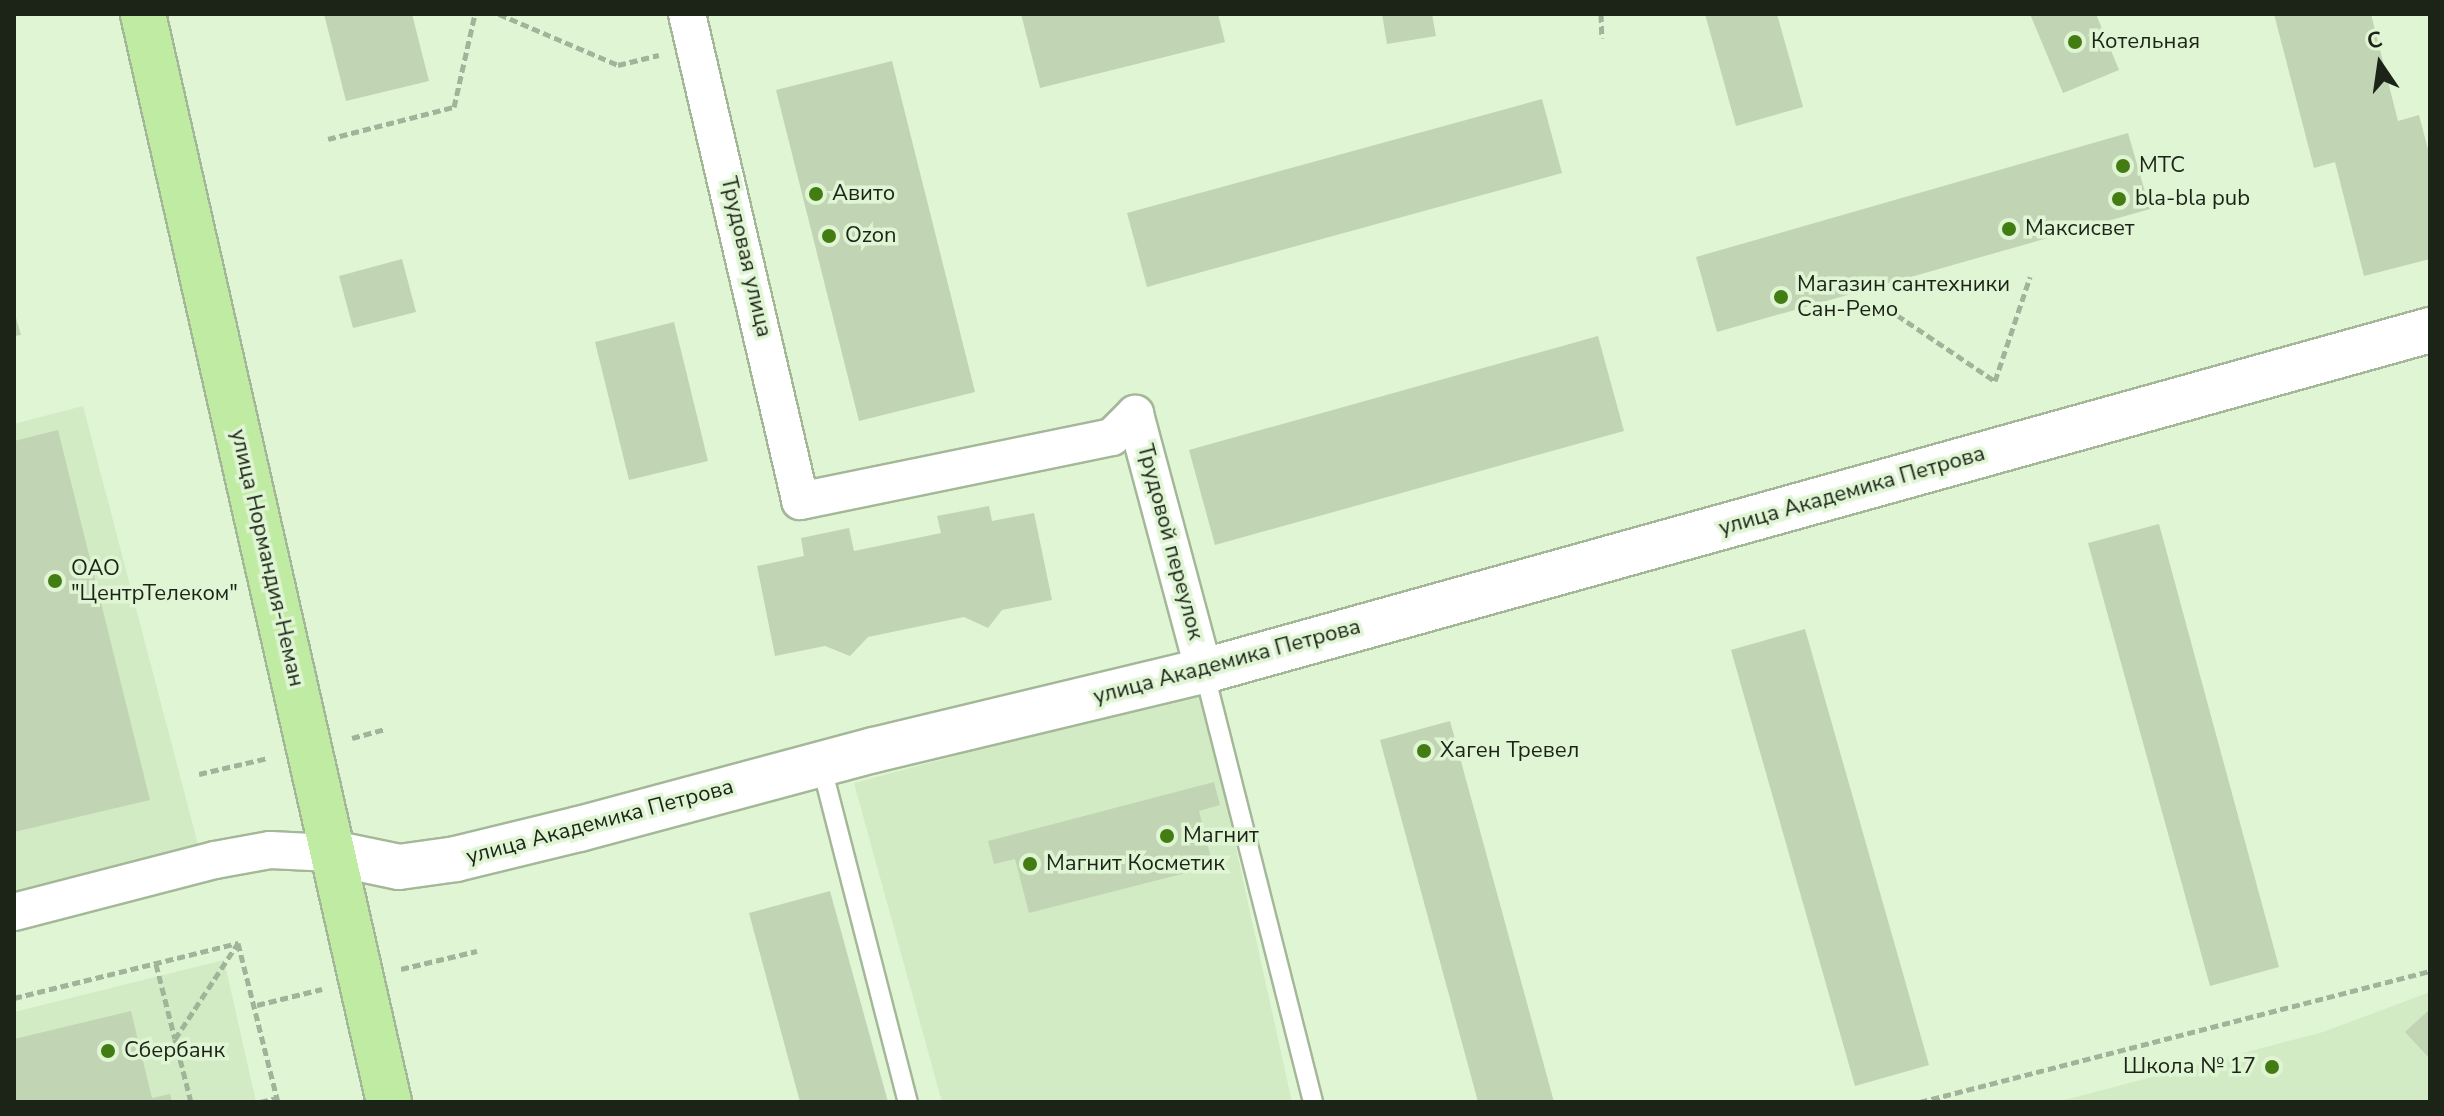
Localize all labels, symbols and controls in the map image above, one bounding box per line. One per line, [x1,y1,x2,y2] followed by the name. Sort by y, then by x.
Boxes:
[2340,24,2420,104] north arrow
[2364,24,2385,57] text: С
[2091,29,2200,55] place label: Котельная
[2066,33,2084,51] marker: Котельная
[2139,153,2185,179] place label: МТС
[2114,157,2132,175] marker: МТС
[715,174,777,340] street label: Трудовая улица
[832,181,895,207] place label: Авито
[807,185,825,203] marker: Авито
[2135,186,2250,212] place label: bla-bla pub
[2110,190,2128,208] marker: bla-bla pub
[2025,216,2135,242] place label: Максисвет
[2000,220,2018,238] marker: Максисвет
[845,223,897,249] place label: Ozon
[820,227,838,245] marker: Ozon
[1797,271,2010,322] place label: Магазин сантехники Сан-Ремо
[1772,288,1790,306] marker: Магазин сантехники Сан-Ремо
[224,427,310,689] street label: улица Нормандия-Неман
[1716,440,1988,542] street label: улица Академика Петрова
[1131,441,1209,643] street label: Трудовой переулок
[71,555,238,606] place label: ОАО "ЦентрТелеком"
[46,572,64,590] marker: ОАО "ЦентрТелеком"
[1090,614,1364,710] street label: улица Академика Петрова
[1440,738,1579,764] place label: Хаген Тревел
[1415,742,1433,760] marker: Хаген Тревел
[463,774,737,870] street label: улица Академика Петрова
[1183,823,1259,849] place label: Магнит
[1158,827,1176,845] marker: Магнит
[1046,851,1225,877] place label: Магнит Косметик
[1021,855,1039,873] marker: Магнит Косметик
[124,1038,225,1064] place label: Сбербанк
[99,1042,117,1060] marker: Сбербанк
[2123,1054,2256,1080] place label: Школа № 17
[2263,1058,2281,1076] marker: Школа № 17

